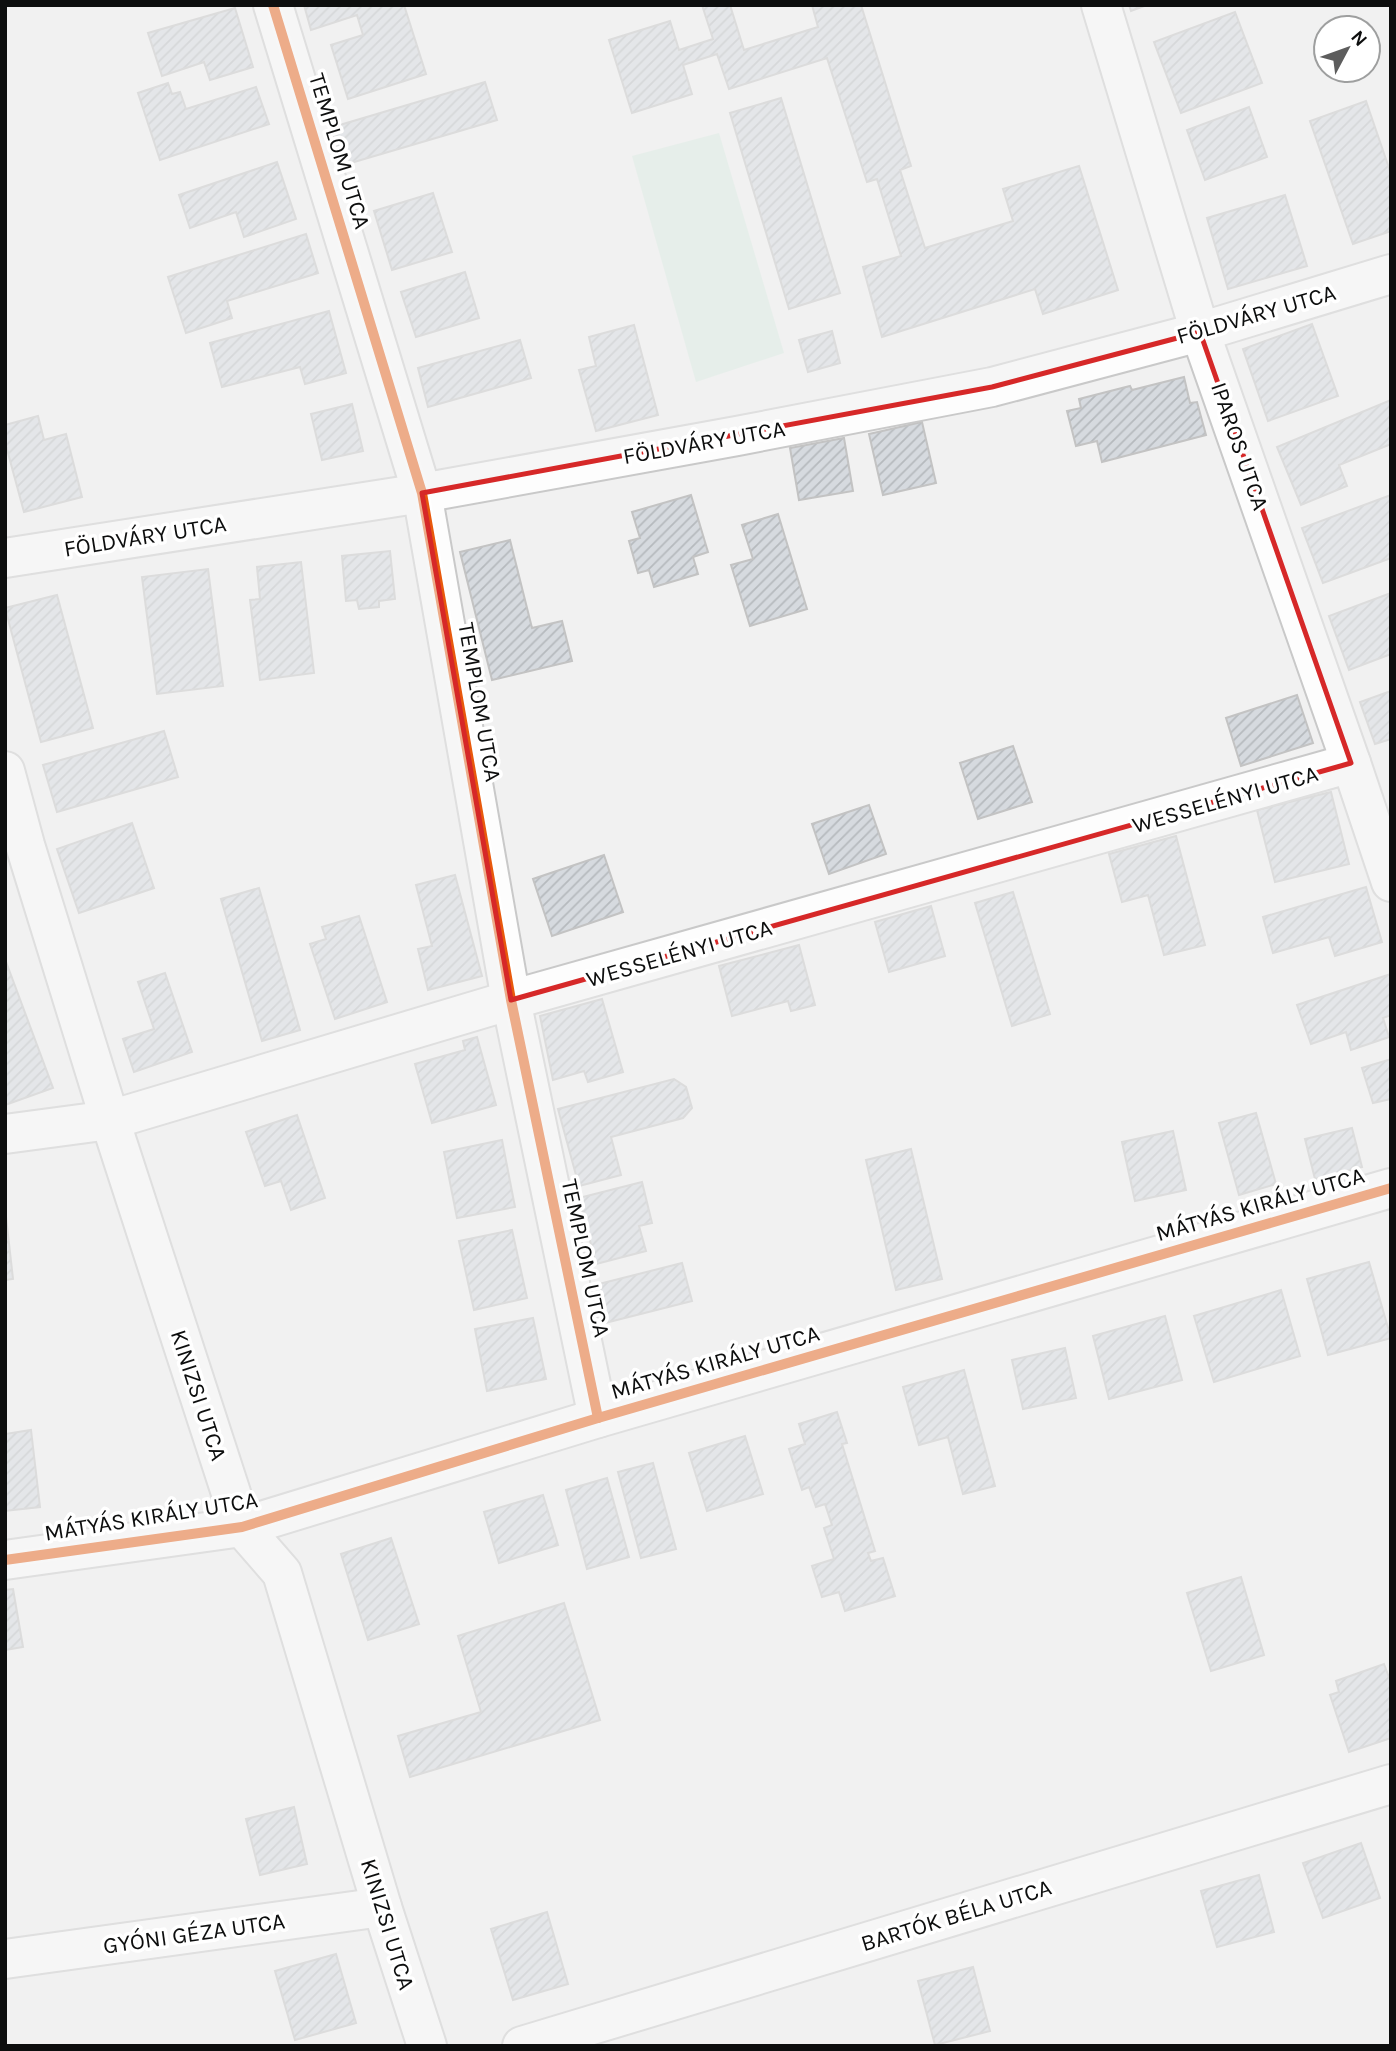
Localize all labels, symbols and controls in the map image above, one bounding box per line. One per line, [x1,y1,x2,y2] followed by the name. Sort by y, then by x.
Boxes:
[1312,14,1382,84] north arrow
[1346,26,1372,51] text: N
[303,70,376,232] street label: TEMPLOM UTCA
[1173,279,1339,350] street label: FÖLDVÁRY UTCA
[1205,379,1274,514] street label: IPAROS UTCA
[621,415,787,470] street label: FÖLDVÁRY UTCA
[62,510,228,563] street label: FÖLDVÁRY UTCA
[452,620,507,784] street label: TEMPLOM UTCA
[1129,760,1321,839] street label: WESSELÉNYI UTCA
[583,914,775,993] street label: WESSELÉNYI UTCA
[1153,1162,1368,1247] street label: MÁTYÁS KIRÁLY UTCA
[556,1177,615,1340] street label: TEMPLOM UTCA
[608,1320,823,1405] street label: MÁTYÁS KIRÁLY UTCA
[165,1326,232,1464] street label: KINIZSI UTCA
[42,1486,260,1547] street label: MÁTYÁS KIRÁLY UTCA
[355,1855,420,1993] street label: KINIZSI UTCA
[858,1874,1055,1957] street label: BARTÓK BÉLA UTCA
[101,1907,287,1960] street label: GYÓNI GÉZA UTCA

